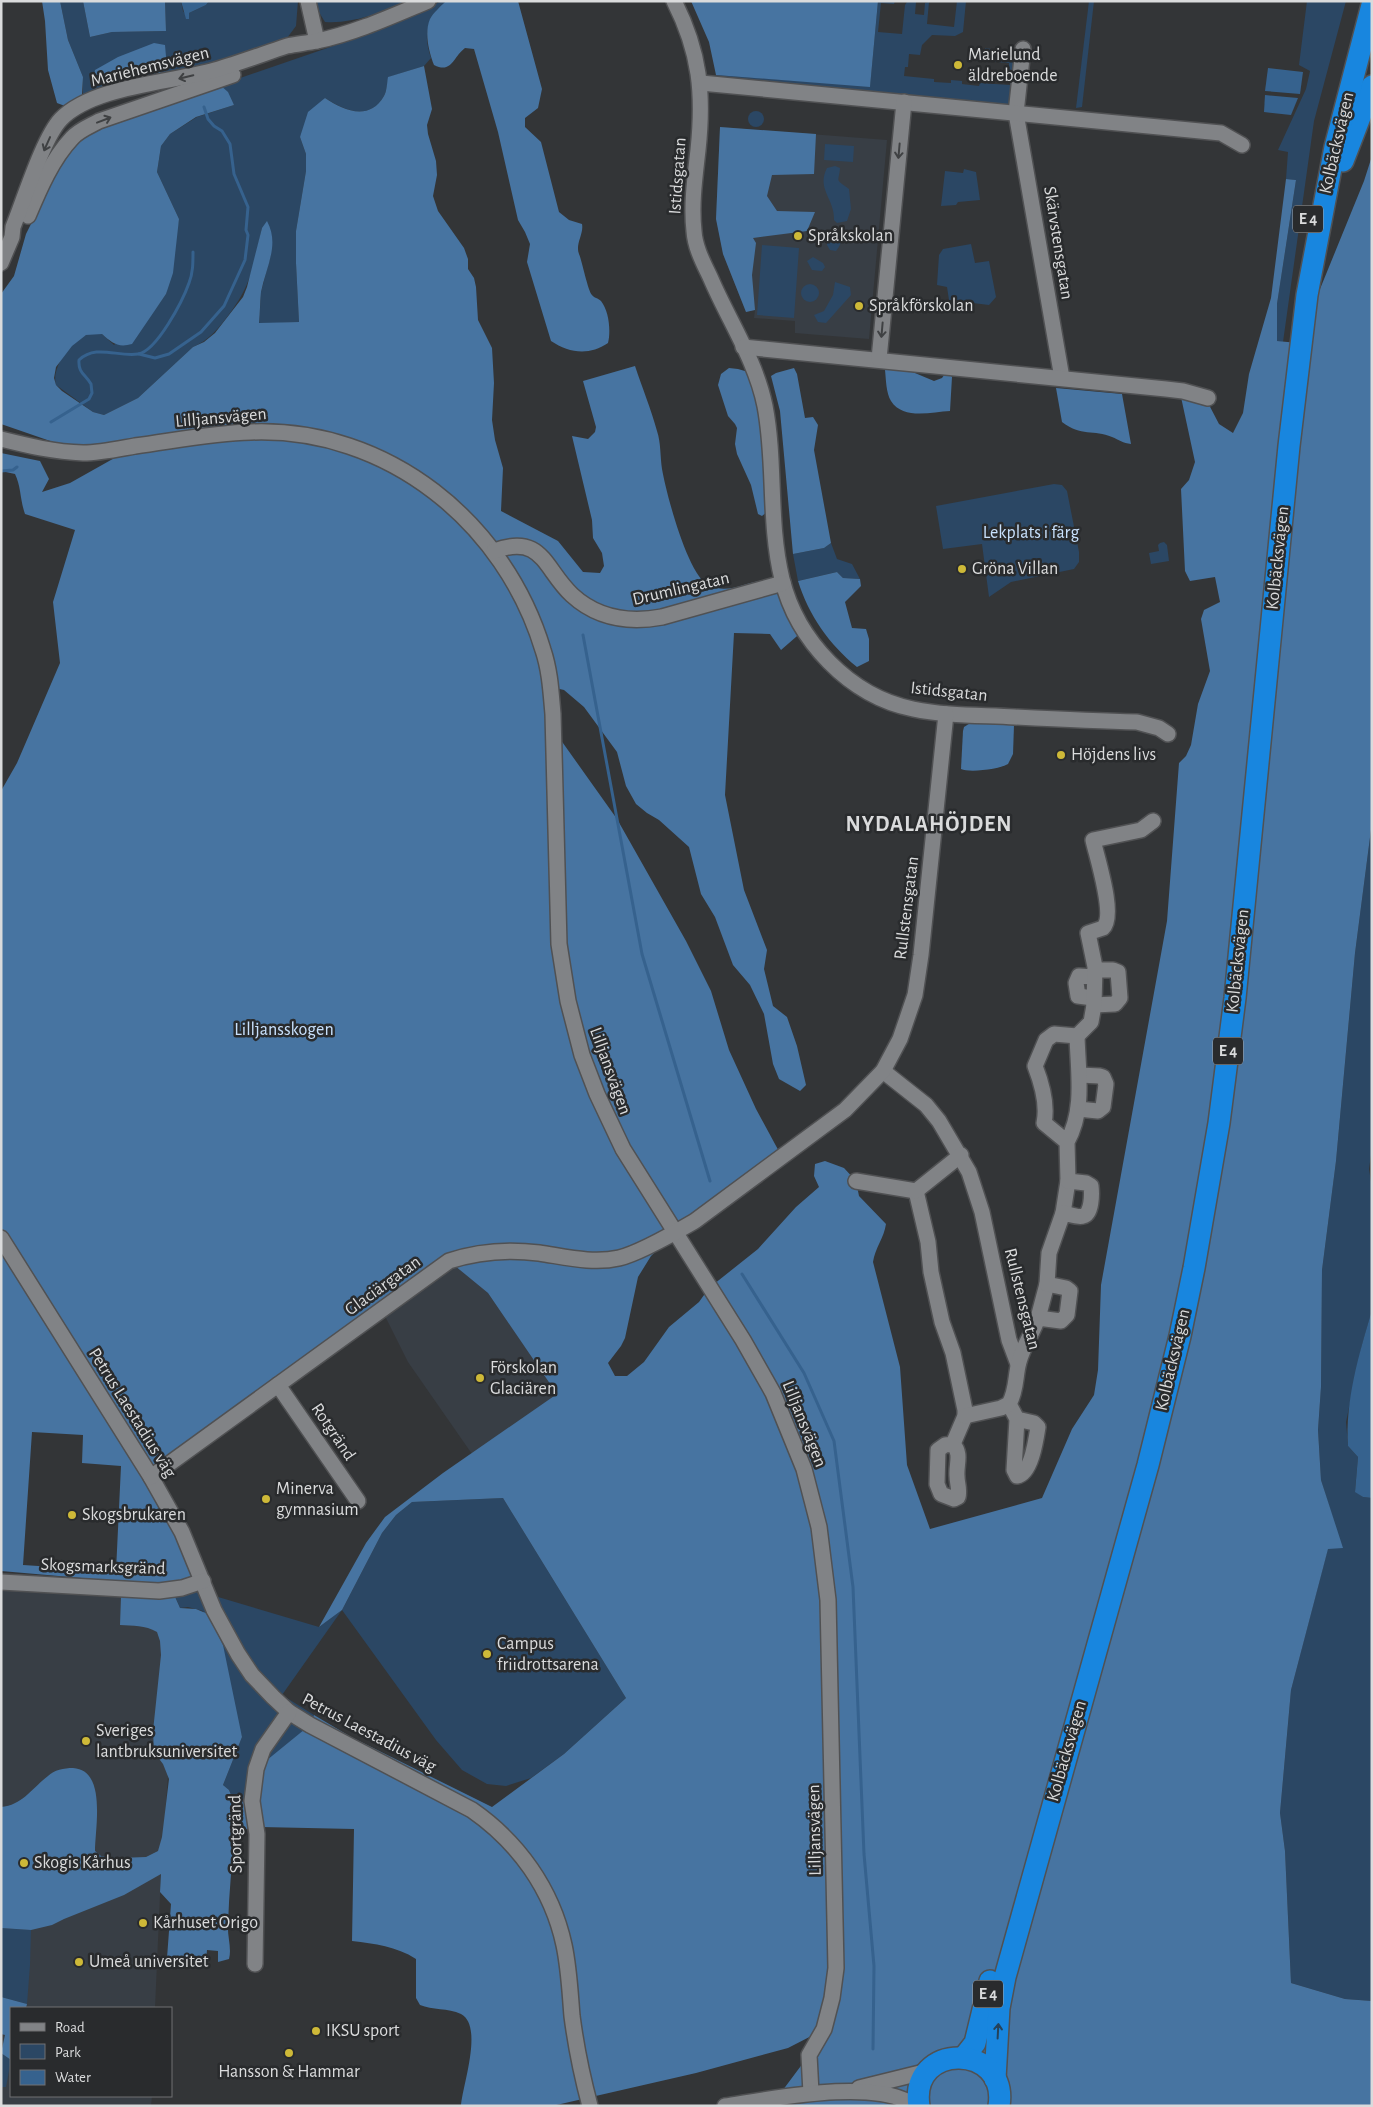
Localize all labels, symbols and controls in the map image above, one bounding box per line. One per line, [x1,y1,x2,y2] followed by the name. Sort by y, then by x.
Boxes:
[89,44,211,90] street label: Mariehemsvägen
[968,46,1057,85] place label: Marielund äldreboende
[952,59,964,71] marker: Marielund äldreboende
[179,73,195,82] one-way arrow
[1317,90,1357,196] street label: Kolbäcksvägen
[95,115,111,124] one-way arrow
[41,136,51,151] one-way arrow
[666,137,690,215] street label: Istidsgatan
[894,143,904,159] one-way arrow
[1040,185,1076,301] street label: Skärvstensgatan
[1293,205,1323,232] road number: E 4
[808,227,893,245] place label: Språkskolan
[792,230,804,242] marker: Språkskolan
[869,297,974,315] place label: Språkförskolan
[853,300,865,312] marker: Språkförskolan
[877,322,887,338] one-way arrow
[175,405,267,431] street label: Lilljansvägen
[1264,505,1292,611] street label: Kolbäcksvägen
[983,524,1079,542] park label: Lekplats i färg
[972,560,1058,578] place label: Gröna Villan
[956,563,968,575] marker: Gröna Villan
[631,569,731,609] street label: Drumlingatan
[910,679,988,705] street label: Istidsgatan
[1071,746,1156,764] place label: Höjdens livs
[1055,749,1067,761] marker: Höjdens livs
[845,811,1013,835] district label: NYDALAHÖJDEN
[892,855,922,961] street label: Rullstensgatan
[1224,908,1252,1014] street label: Kolbäcksvägen
[234,1021,334,1039] park label: Lilljansskogen
[586,1025,634,1117] street label: Lilljansvägen
[1213,1038,1243,1064] road number: E 4
[1001,1246,1043,1352] street label: Rullstensgatan
[342,1253,424,1319] street label: Glaciärgatan
[1153,1307,1193,1413] street label: Kolbäcksvägen
[85,1345,179,1481] street label: Petrus Laestadius väg
[490,1359,557,1398] place label: Förskolan Glaciären
[474,1372,486,1384] marker: Förskolan Glaciären
[778,1378,830,1470] street label: Lilljansvägen
[307,1400,359,1464] street label: Rotgränd
[276,1480,359,1519] place label: Minerva gymnasium
[260,1493,272,1505] marker: Minerva gymnasium
[82,1506,186,1524] place label: Skogsbrukaren
[66,1509,78,1521] marker: Skogsbrukaren
[40,1556,166,1578] street label: Skogsmarksgränd
[497,1635,599,1674] place label: Campus friidrottsarena
[481,1648,493,1660] marker: Campus friidrottsarena
[299,1690,439,1776] street label: Petrus Laestadius väg
[1044,1699,1090,1803] street label: Kolbäcksvägen
[96,1722,237,1761] place label: Sveriges lantbruksuniversitet
[80,1735,92,1747] marker: Sveriges lantbruksuniversitet
[805,1784,825,1876] street label: Lilljansvägen
[226,1795,246,1873] street label: Sportgränd
[34,1854,131,1872] place label: Skogis Kårhus
[18,1857,30,1869] marker: Skogis Kårhus
[153,1914,258,1932] place label: Kårhuset Origo
[137,1917,149,1929] marker: Kårhuset Origo
[89,1953,209,1971] place label: Umeå universitet
[73,1956,85,1968] marker: Umeå universitet
[973,1980,1003,2008] road number: E 4
[10,2007,172,2097] legend
[55,2020,85,2035] text: Road
[326,2022,400,2040] place label: IKSU sport
[994,2023,1003,2039] one-way arrow
[310,2025,322,2037] marker: IKSU sport
[55,2045,81,2060] text: Park
[283,2047,295,2059] marker: Hansson & Hammar
[218,2063,360,2081] place label: Hansson & Hammar
[55,2070,91,2085] text: Water

